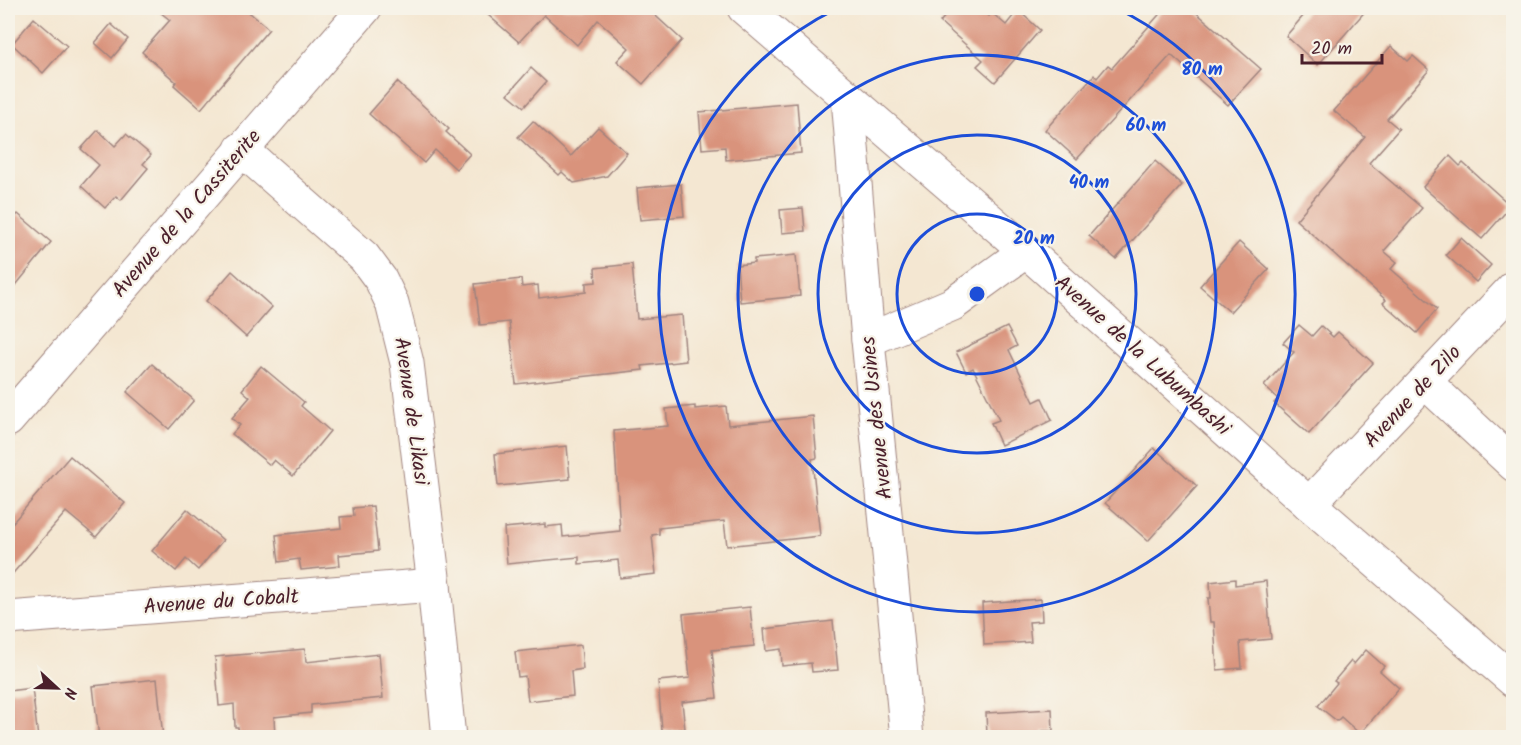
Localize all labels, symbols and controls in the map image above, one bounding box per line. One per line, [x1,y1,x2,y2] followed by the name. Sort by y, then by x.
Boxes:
[1302,27,1382,65] scale bar
[1311,35,1352,64] text: 20 m
[1181,56,1223,85] text: 80 m
[1126,112,1167,141] text: 60 m
[104,122,270,306] street label: Avenue de la Cassiterite
[1069,169,1110,198] text: 40 m
[1013,225,1055,254] text: 20 m
[1046,268,1238,445] street label: Avenue de la Lubumbashi
[967,284,987,304] centre of rings
[384,335,437,488] street label: Avenue de Likasi
[853,335,902,501] street label: Avenue des Usines
[1356,338,1470,456] street label: Avenue de Zilo
[142,581,301,624] street label: Avenue du Cobalt
[27,658,87,718] north arrow
[56,684,83,702] text: N

